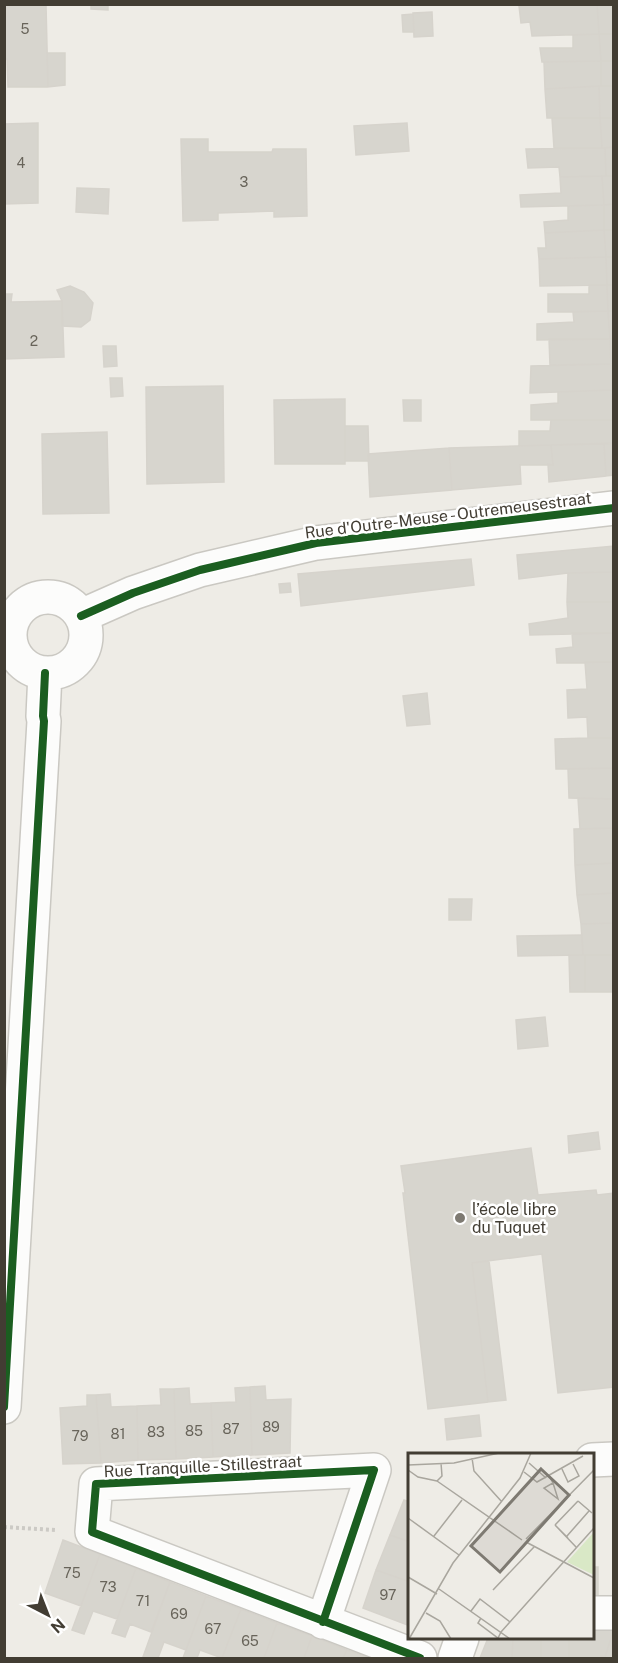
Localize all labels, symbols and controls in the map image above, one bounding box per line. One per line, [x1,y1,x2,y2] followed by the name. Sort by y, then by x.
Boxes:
[21,21,30,37] house number: 5
[17,155,26,171] house number: 4
[240,174,249,190] house number: 3
[30,333,38,349] house number: 2
[304,488,593,543] street label: Rue d'Outre-Meuse - Outremeusestraat
[472,1200,557,1237] place label: l’école libre du Tuquet
[453,1211,467,1225] marker: l’école libre du Tuquet
[262,1419,280,1435] house number: 89
[222,1421,240,1437] house number: 87
[185,1423,203,1439] house number: 85
[147,1424,165,1440] house number: 83
[111,1426,125,1442] house number: 81
[72,1428,89,1444] house number: 79
[103,1452,303,1481] street label: Rue Tranquille - Stillestraat
[408,1453,594,1639] inset map
[63,1565,81,1581] house number: 75
[100,1579,117,1595] house number: 73
[18,1585,78,1645] north arrow
[380,1587,396,1603] house number: 97
[136,1593,150,1609] house number: 71
[170,1606,188,1622] house number: 69
[47,1615,69,1637] text: N
[205,1621,221,1637] house number: 67
[241,1633,259,1649] house number: 65

